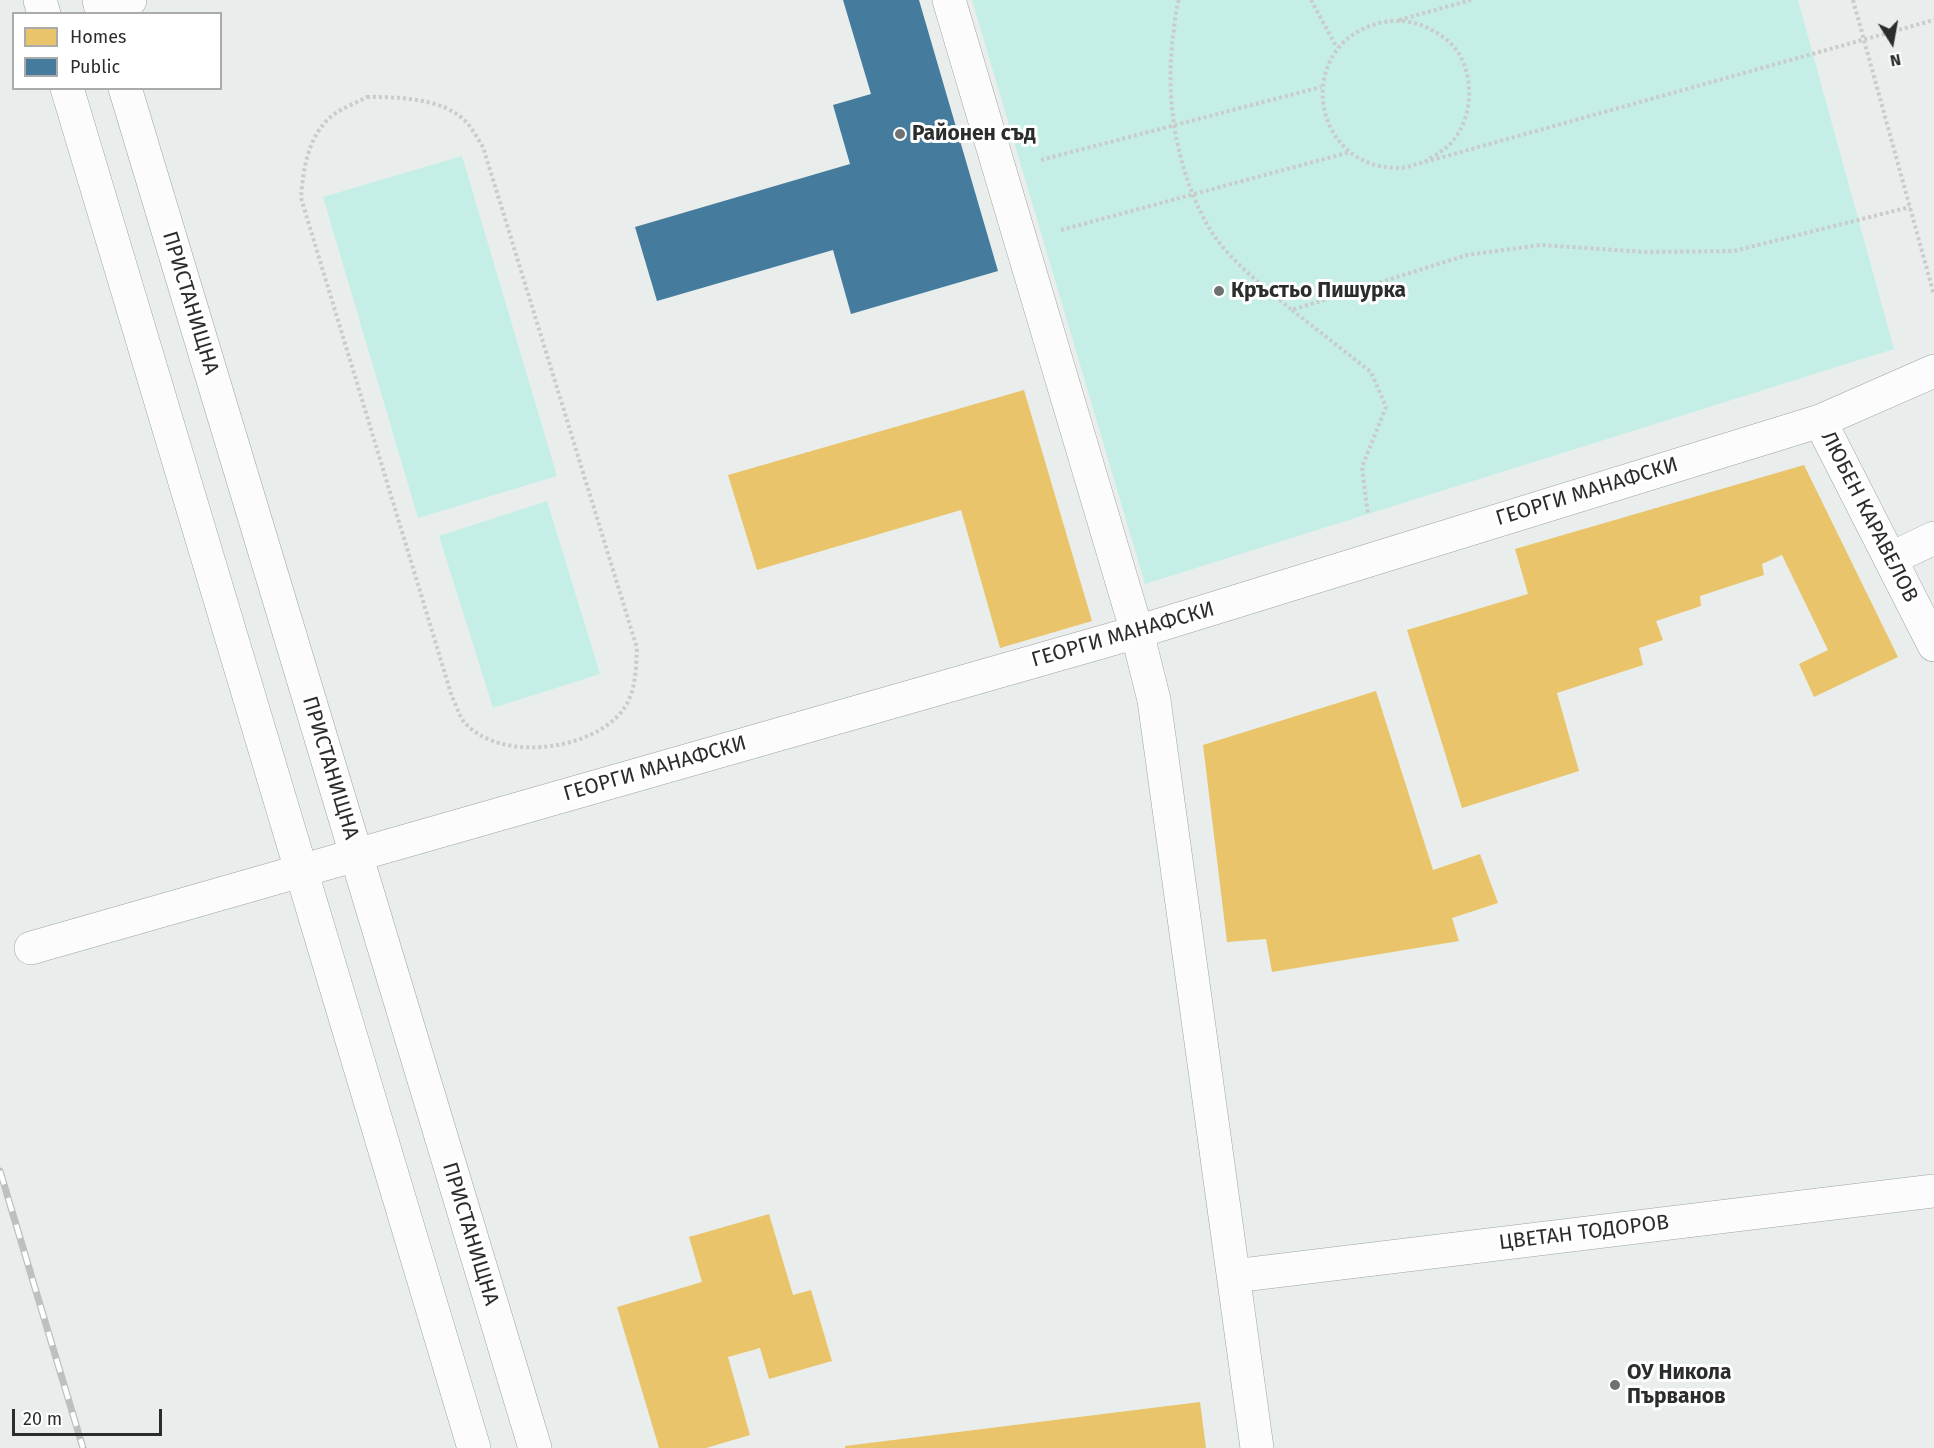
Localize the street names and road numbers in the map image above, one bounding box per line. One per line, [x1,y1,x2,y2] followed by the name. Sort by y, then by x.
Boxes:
[156,228,224,378] street label: ПРИСТАНИЩНА
[1815,427,1923,607] street label: ЛЮБЕН КАРАВЕЛОВ
[1493,452,1681,532] street label: ГЕОРГИ МАНАФСКИ
[1029,597,1217,673] street label: ГЕОРГИ МАНАФСКИ
[296,693,364,843] street label: ПРИСТАНИЩНА
[561,731,749,807] street label: ГЕОРГИ МАНАФСКИ
[436,1159,504,1309] street label: ПРИСТАНИЩНА
[1498,1210,1670,1256] street label: ЦВЕТАН ТОДОРОВ

